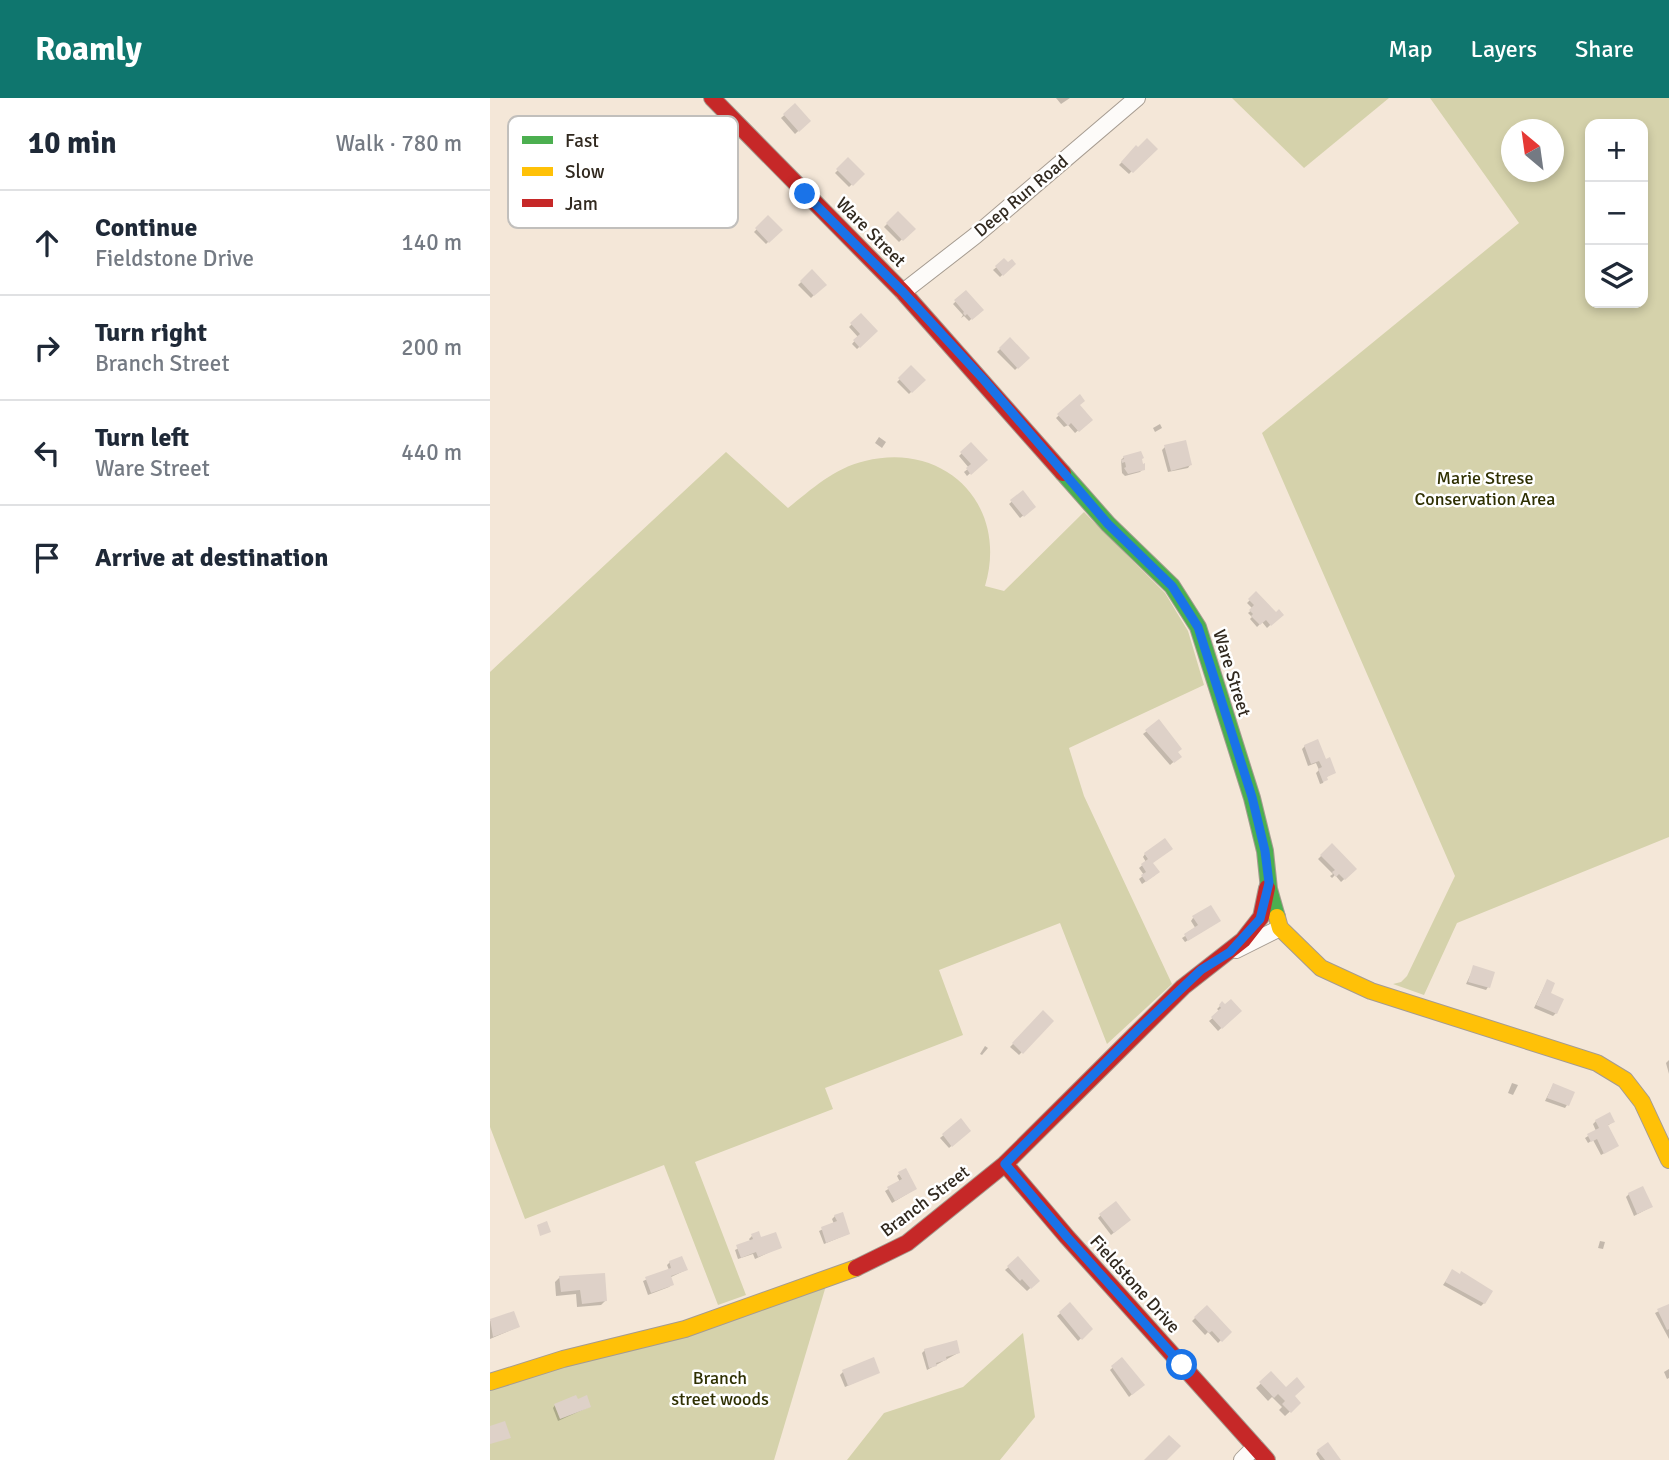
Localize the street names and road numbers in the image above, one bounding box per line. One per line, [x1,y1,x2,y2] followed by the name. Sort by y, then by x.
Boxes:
[970,150,1072,242] street label: Deep Run Road
[831,192,911,272] street label: Ware Street
[1208,627,1256,719] street label: Ware Street
[876,1161,974,1241] street label: Branch Street
[1085,1230,1185,1338] street label: Fieldstone Drive

